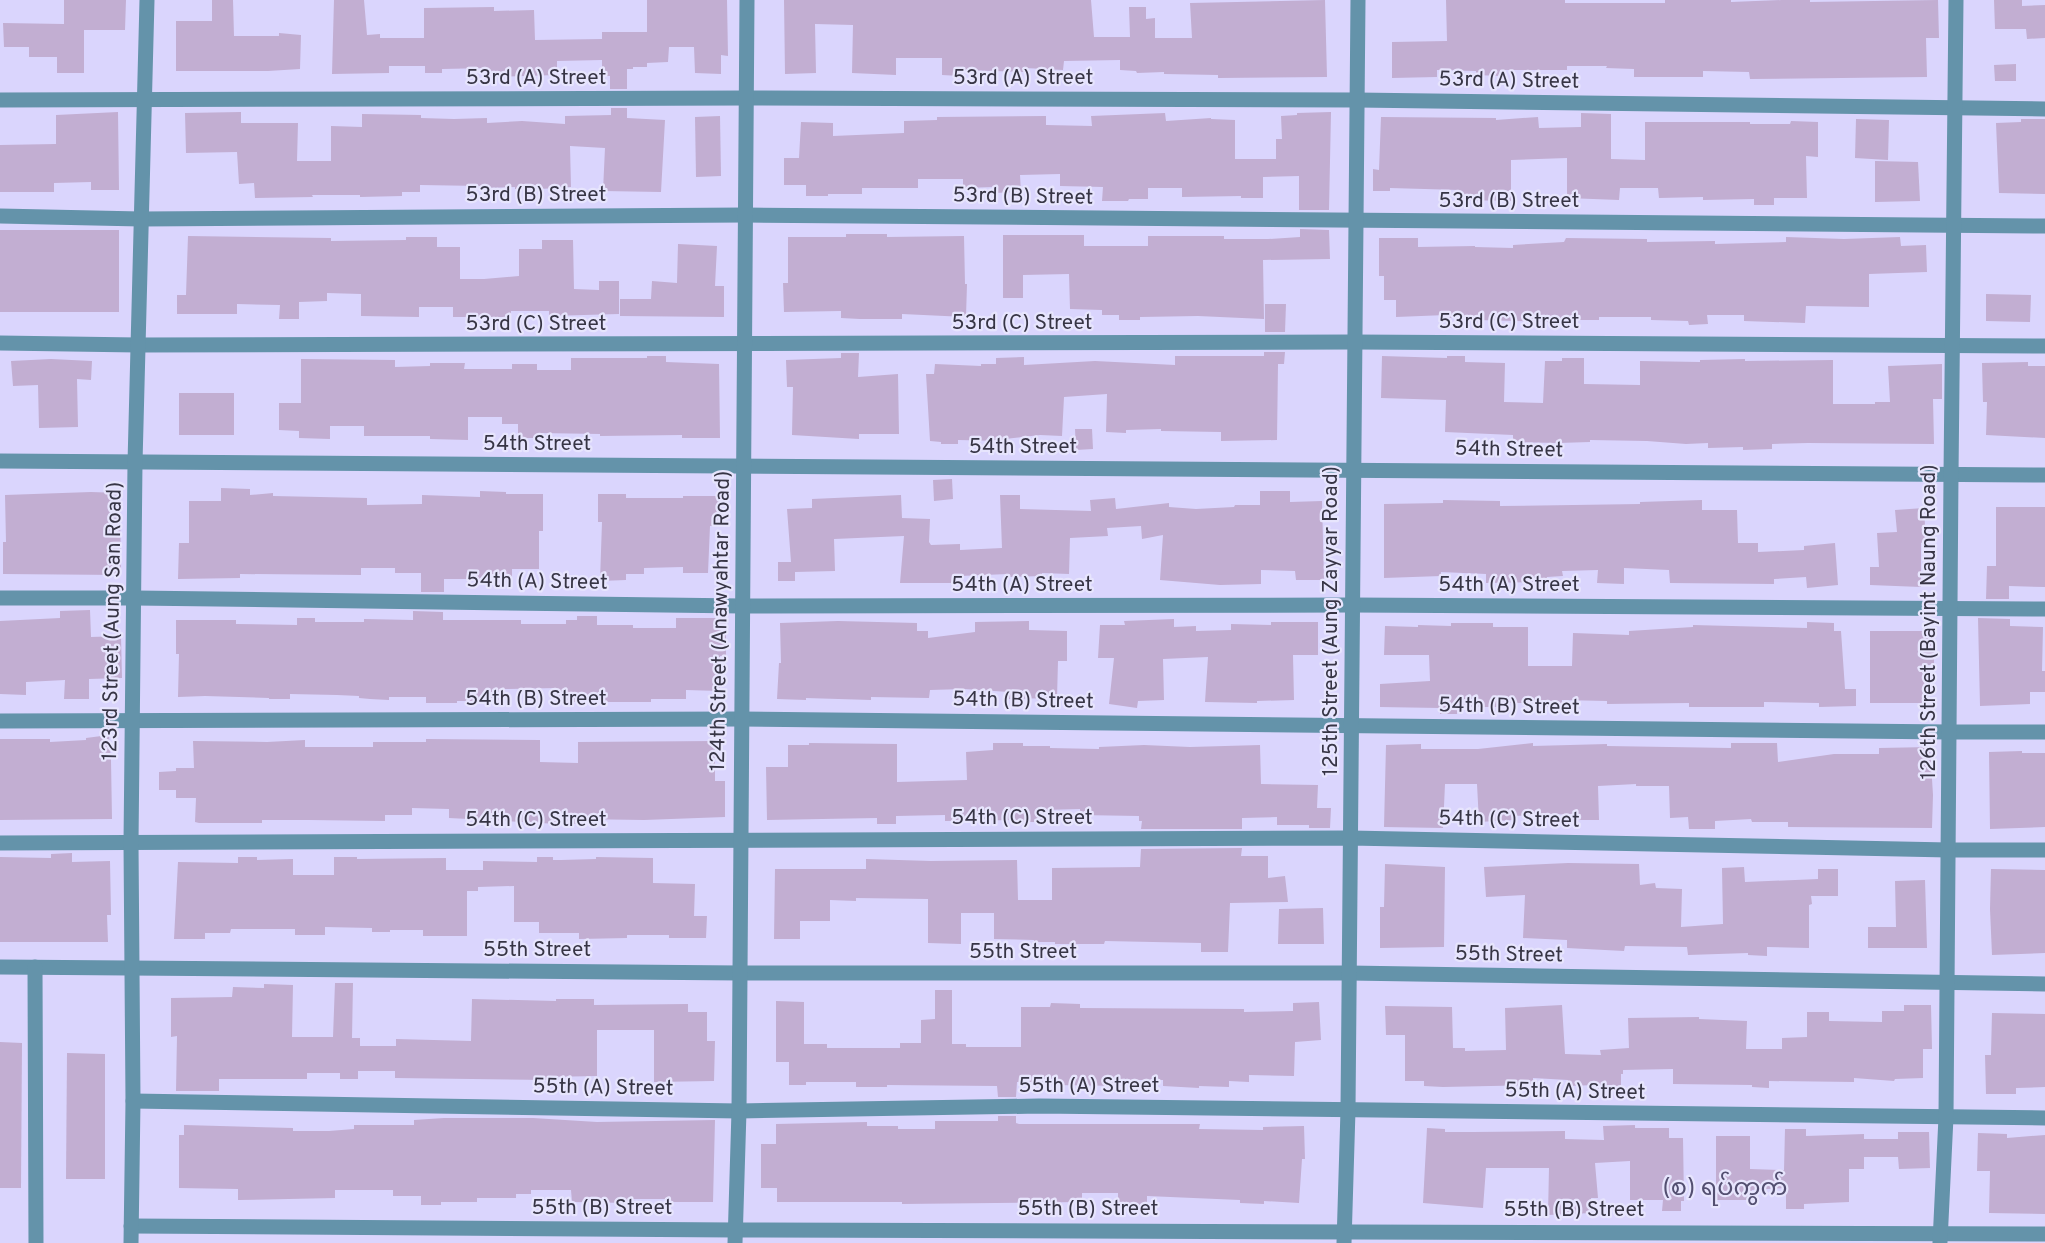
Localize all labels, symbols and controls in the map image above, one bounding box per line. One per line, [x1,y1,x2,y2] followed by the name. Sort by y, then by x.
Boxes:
[466,65,606,92] street label: 53rd (A) Street
[953,65,1093,92] street label: 53rd (A) Street
[1438,66,1580,96] street label: 53rd (A) Street
[466,182,606,209] street label: 53rd (B) Street
[952,182,1094,212] street label: 53rd (B) Street
[1439,188,1579,215] street label: 53rd (B) Street
[1439,309,1579,336] street label: 53rd (C) Street
[952,310,1092,337] street label: 53rd (C) Street
[466,311,606,338] street label: 53rd (C) Street
[483,431,591,458] street label: 54th Street
[969,434,1077,461] street label: 54th Street
[1454,436,1564,464] street label: 54th Street
[1916,464,1943,780] street label: 126th Street (Bayint Naung Road)
[1318,466,1345,776] street label: 125th Street (Aung Zayyar Road)
[705,470,737,772] street label: 124th Street (Anawyahtar Road)
[97,481,129,761] street label: 123rd Street (Aung San Road)
[466,567,608,597] street label: 54th (A) Street
[951,572,1093,599] street label: 54th (A) Street
[1438,572,1580,599] street label: 54th (A) Street
[465,686,607,713] street label: 54th (B) Street
[952,686,1094,716] street label: 54th (B) Street
[1438,692,1580,722] street label: 54th (B) Street
[951,805,1093,832] street label: 54th (C) Street
[1438,805,1580,835] street label: 54th (C) Street
[465,807,607,834] street label: 54th (C) Street
[483,937,591,964] street label: 55th Street
[969,939,1077,966] street label: 55th Street
[1455,941,1563,969] street label: 55th Street
[532,1073,674,1103] street label: 55th (A) Street
[1019,1073,1159,1100] street label: 55th (A) Street
[1504,1077,1646,1107] street label: 55th (A) Street
[1663,1171,1788,1206] district label: (စ) ရပ်ကွက်
[531,1195,673,1222] street label: 55th (B) Street
[1017,1196,1159,1223] street label: 55th (B) Street
[1503,1197,1645,1224] street label: 55th (B) Street

